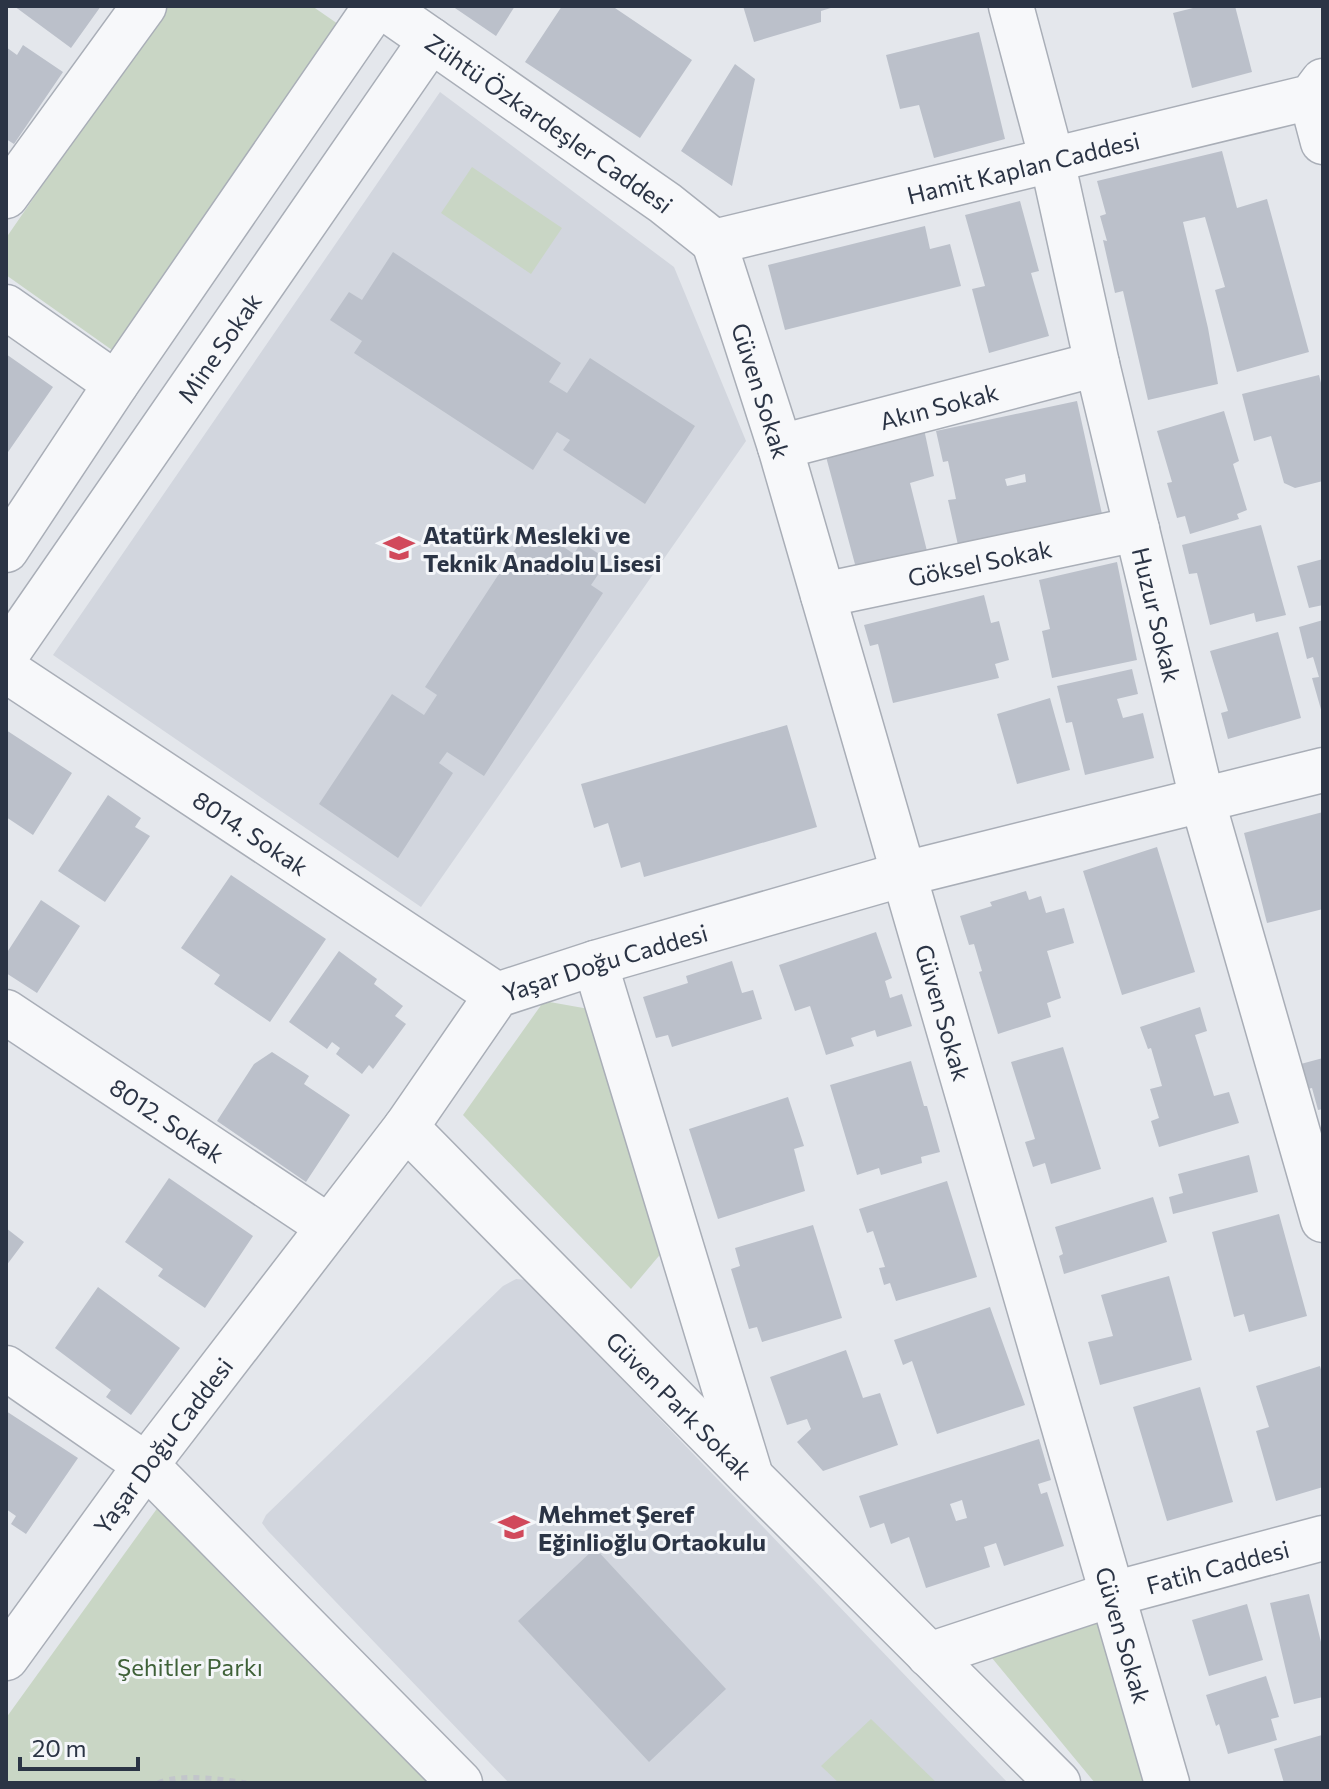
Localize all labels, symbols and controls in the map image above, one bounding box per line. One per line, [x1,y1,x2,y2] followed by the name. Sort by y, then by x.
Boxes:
[420,27,679,218] street label: Zühtü Özkardeşler Caddesi
[904,125,1142,209] street label: Hamit Kaplan Caddesi
[171,287,267,408] street label: Mine Sokak
[726,319,797,462] street label: Güven Sokak
[876,376,1001,435] street label: Akın Sokak
[423,520,661,577] place label: Atatürk Mesleki ve Teknik Anadolu Lisesi
[382,531,416,565] school or university icon: Atatürk Mesleki ve Teknik Anadolu Lisesi
[905,533,1054,591] street label: Göksel Sokak
[1127,544,1188,685] street label: Huzur Sokak
[188,784,314,881] street label: 8014. Sokak
[498,917,711,1007] street label: Yaşar Doğu Caddesi
[910,941,977,1084] street label: Güven Sokak
[105,1071,230,1168] street label: 8012. Sokak
[601,1325,759,1485] street label: Güven Park Sokak
[87,1351,238,1539] street label: Yaşar Doğu Caddesi
[538,1499,766,1556] place label: Mehmet Şeref Eğinlioğlu Ortaokulu
[497,1510,531,1544] school or university icon: Mehmet Şeref Eğinlioğlu Ortaokulu
[1143,1533,1292,1599] street label: Fatih Caddesi
[1091,1563,1158,1707] street label: Güven Sokak
[117,1652,263,1681] park label: Şehitler Parkı
[20,1721,138,1771] scale bar
[32,1733,86,1762] text: 20 m

